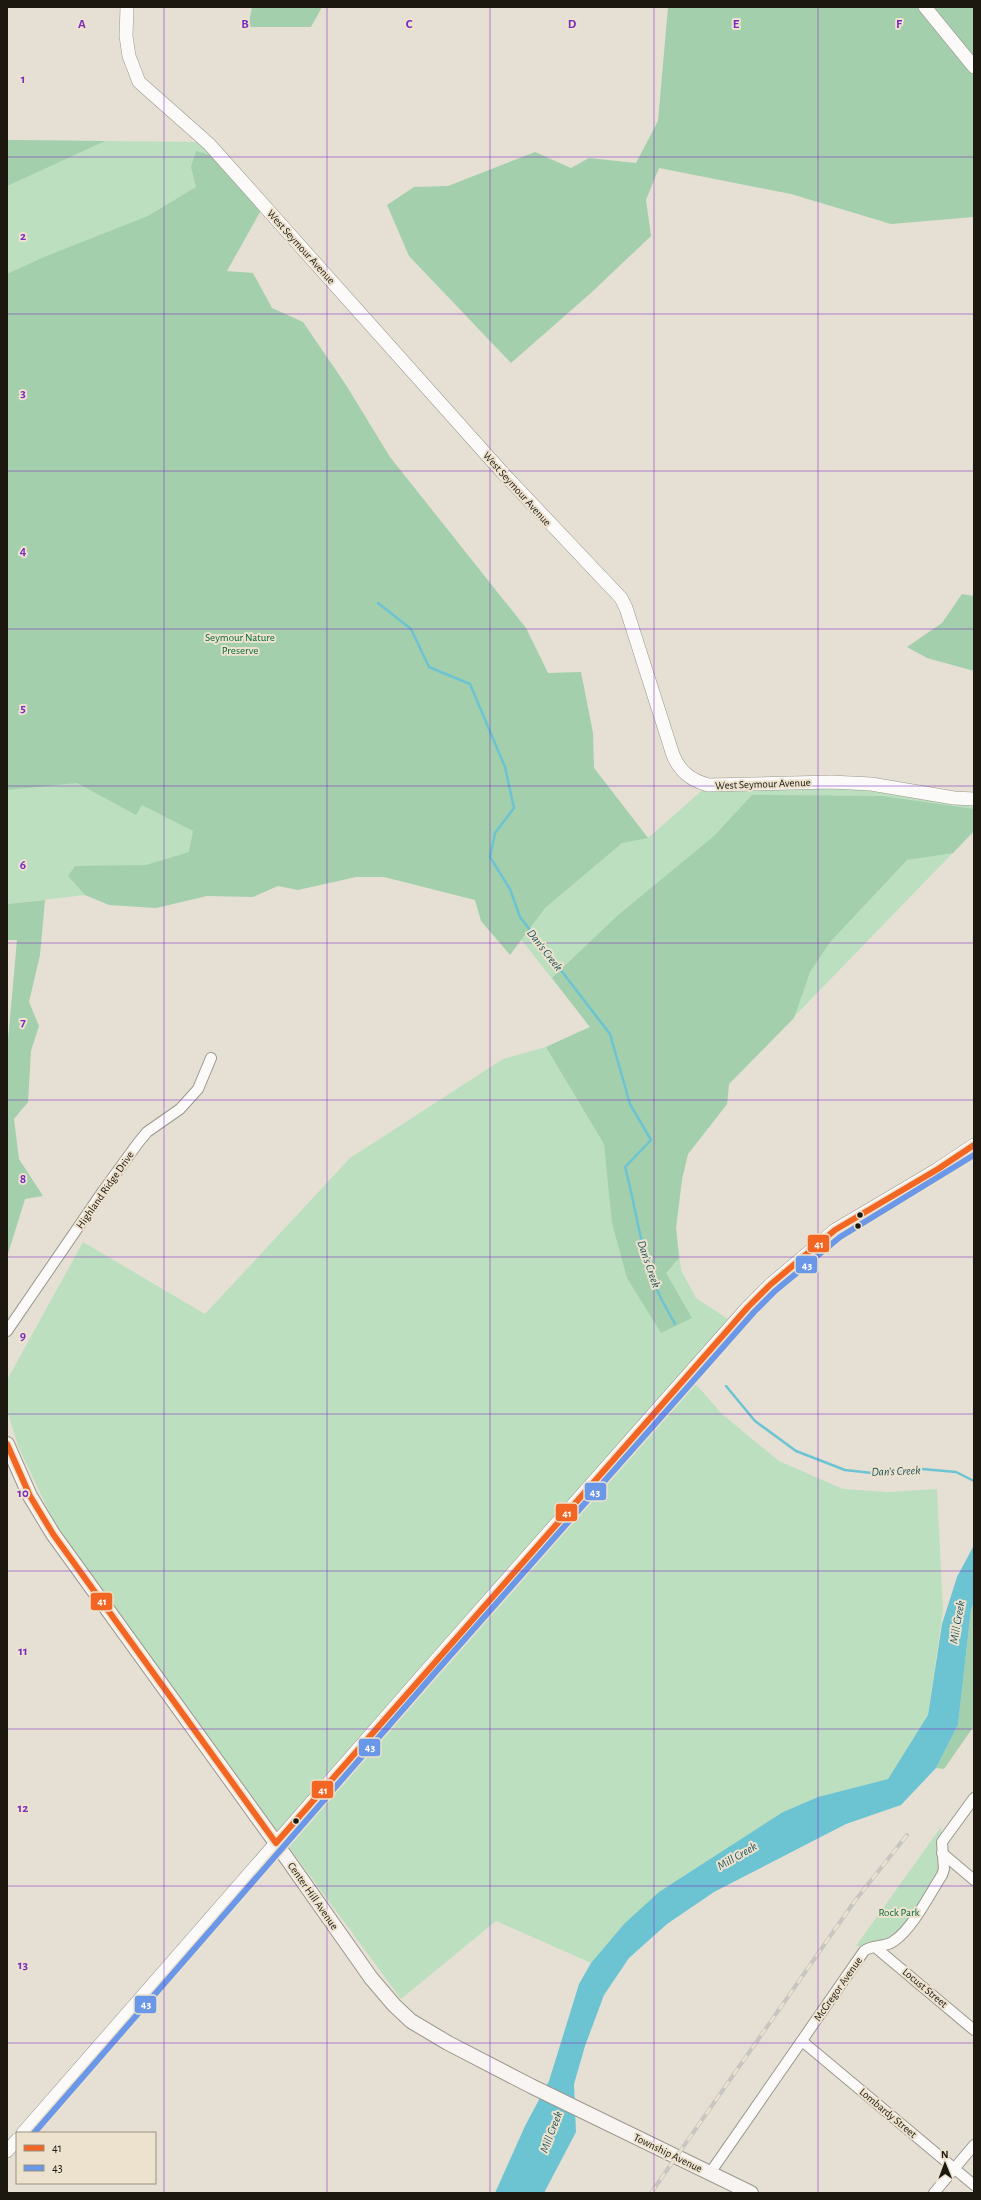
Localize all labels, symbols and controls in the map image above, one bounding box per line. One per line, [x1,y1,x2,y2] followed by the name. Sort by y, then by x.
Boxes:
[78,18,86,31] text: A
[241,18,249,31] text: B
[406,18,413,31] text: C
[568,18,577,31] text: D
[733,18,740,31] text: E
[896,18,903,31] text: F
[21,73,25,86] text: 1
[265,208,337,286] street label: West Seymour Avenue
[20,230,26,243] text: 2
[20,387,26,400] text: 3
[481,450,553,528] street label: West Seymour Avenue
[20,545,27,558] text: 4
[205,632,275,656] park label: Seymour Nature Preserve
[20,702,26,715] text: 5
[715,777,811,791] street label: West Seymour Avenue
[20,859,26,872] text: 6
[525,927,565,974] water label: Dan’s Creek
[20,1016,26,1029] text: 7
[74,1149,136,1231] street label: Highland Ridge Drive
[20,1173,26,1186] text: 8
[855,1210,865,1220] unlabelled marker
[853,1221,863,1231] unlabelled marker
[807,1234,830,1253] line badge: 41
[635,1239,663,1290] water label: Dan’s Creek
[814,1239,824,1250] text: 41
[795,1255,818,1274] line badge: 43
[802,1260,812,1271] text: 43
[20,1330,26,1343] text: 9
[871,1464,921,1478] water label: Dan’s Creek
[584,1482,607,1501] line badge: 43
[17,1487,29,1500] text: 10
[590,1487,600,1498] text: 43
[555,1503,578,1522] line badge: 41
[562,1508,572,1519] text: 41
[90,1592,113,1611] line badge: 41
[97,1596,107,1607] text: 41
[947,1599,967,1645] water label: Mill Creek
[18,1645,28,1658] text: 11
[358,1738,381,1757] line badge: 43
[365,1742,375,1753] text: 43
[311,1780,334,1799] line badge: 41
[318,1785,328,1796] text: 41
[18,1802,28,1815] text: 12
[291,1816,301,1826] unlabelled marker
[715,1840,759,1872] water label: Mill Creek
[286,1860,340,1932] street label: Center Hill Avenue
[878,1907,920,1918] park label: Rock Park
[812,1955,864,2023] street label: McGregor Avenue
[18,1959,29,1972] text: 13
[900,1966,950,2010] street label: Locust Street
[134,1995,157,2014] line badge: 43
[141,1999,151,2010] text: 43
[857,2086,919,2140] street label: Lombardy Street
[538,2109,565,2155] water label: Mill Creek
[16,2132,156,2184] legend
[632,2132,704,2174] street label: Township Avenue
[52,2142,62,2154] text: 41
[925,2144,965,2184] north arrow
[941,2149,949,2160] text: N
[52,2162,63,2174] text: 43

